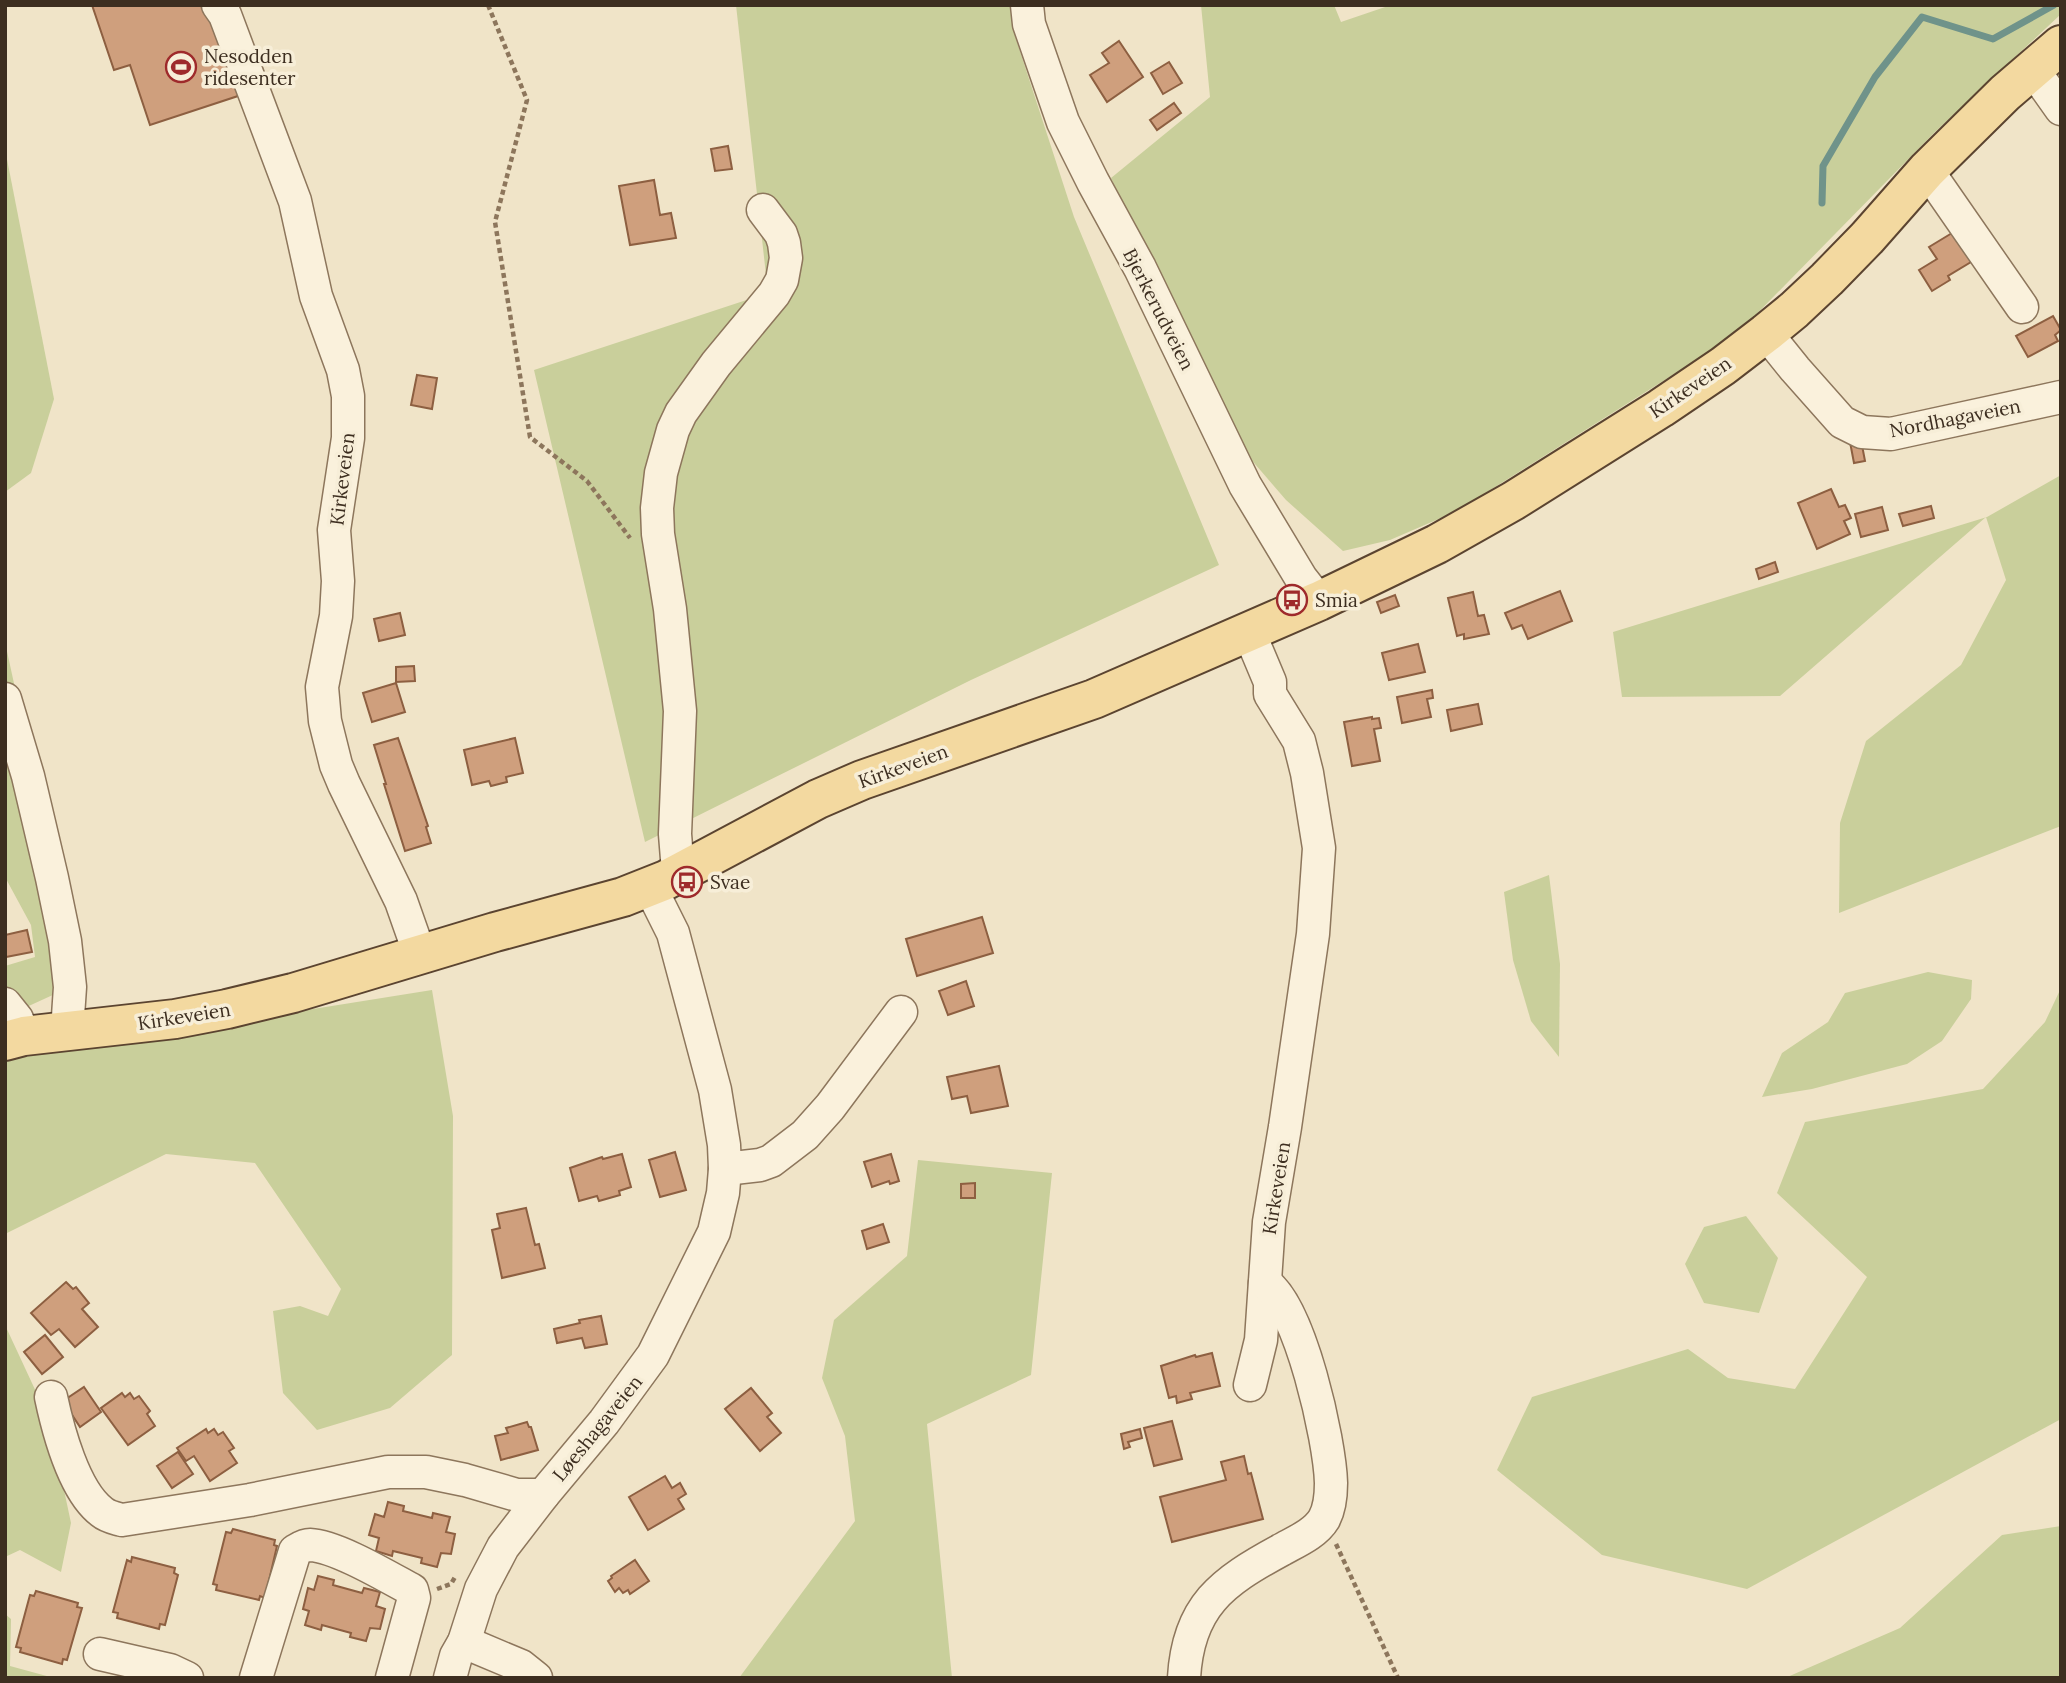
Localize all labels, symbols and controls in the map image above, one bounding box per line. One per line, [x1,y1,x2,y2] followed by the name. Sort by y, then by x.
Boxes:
[204,44,296,90] place label: Nesodden ridesenter
[164,50,198,84] sports icon: Nesodden ridesenter
[1118,244,1200,374] street label: Bjerkerudveien
[1644,351,1736,423] street label: Kirkeveien
[1887,394,2023,442] street label: Nordhagaveien
[324,431,360,527] street label: Kirkeveien
[1275,583,1309,617] bus stop icon: Smia
[1315,588,1358,612] place label: Smia
[855,739,951,793] street label: Kirkeveien
[670,865,704,899] bus stop icon: Svae
[710,870,750,894] place label: Svae
[136,997,232,1035] street label: Kirkeveien
[1257,1140,1295,1236] street label: Kirkeveien
[547,1370,647,1486] street label: Løeshagaveien

